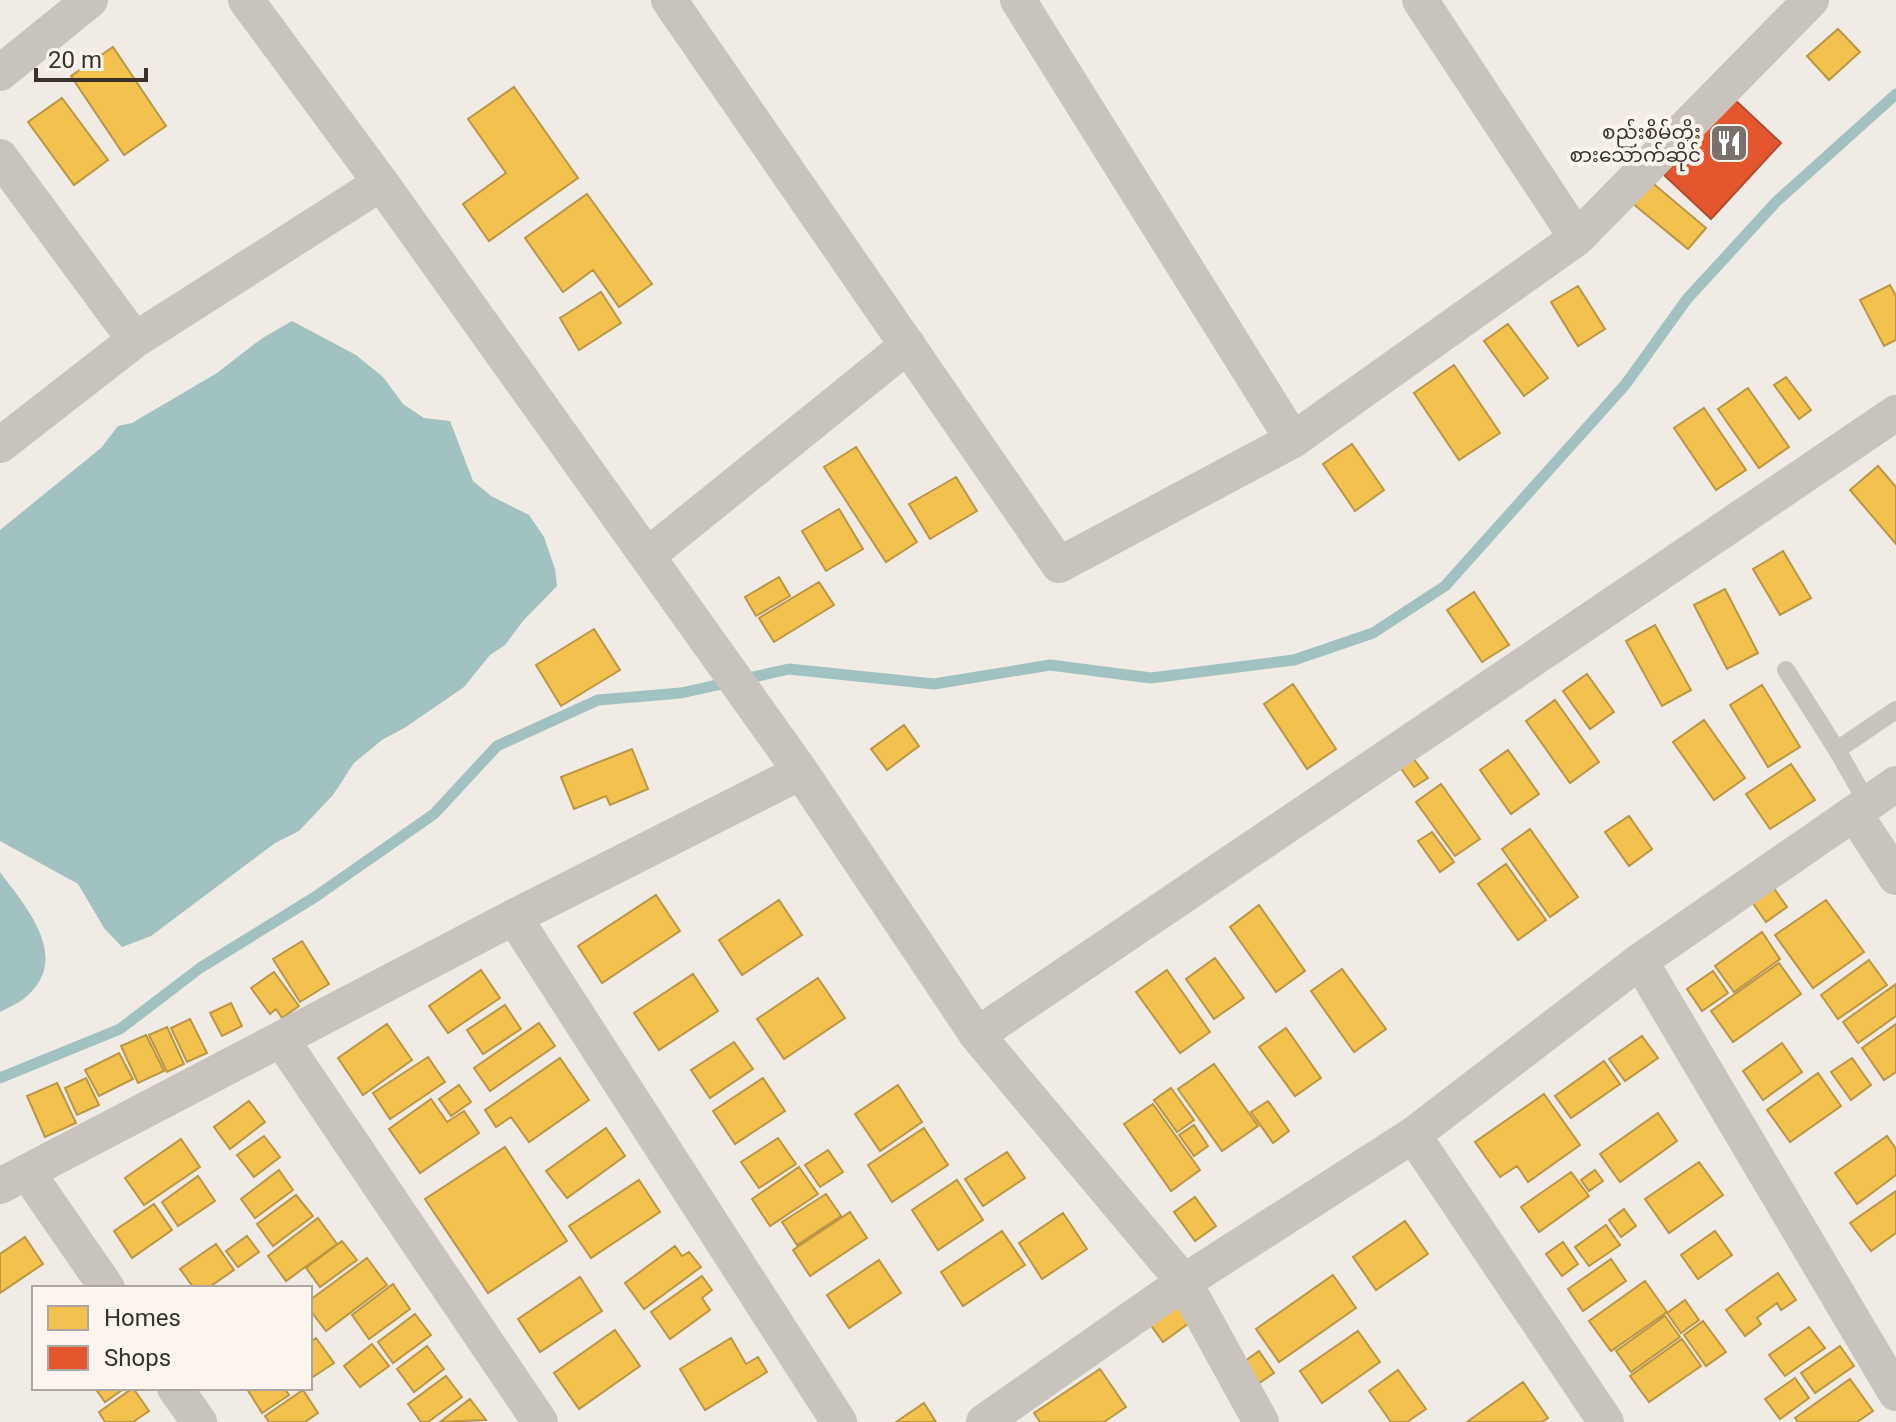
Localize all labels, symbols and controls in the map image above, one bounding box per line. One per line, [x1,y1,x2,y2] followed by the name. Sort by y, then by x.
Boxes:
[36,32,146,82] scale bar
[48,46,102,74] text: 20 m
[1569,118,1701,172] place label: စည်းစိမ်တိုး စားသောက်ဆိုင်
[1708,122,1750,164] restaurant icon: စည်းစိမ်တိုး စားသောက်ဆိုင်
[32,1286,312,1390] legend
[104,1304,181,1332] text: Homes
[104,1344,171,1372] text: Shops

